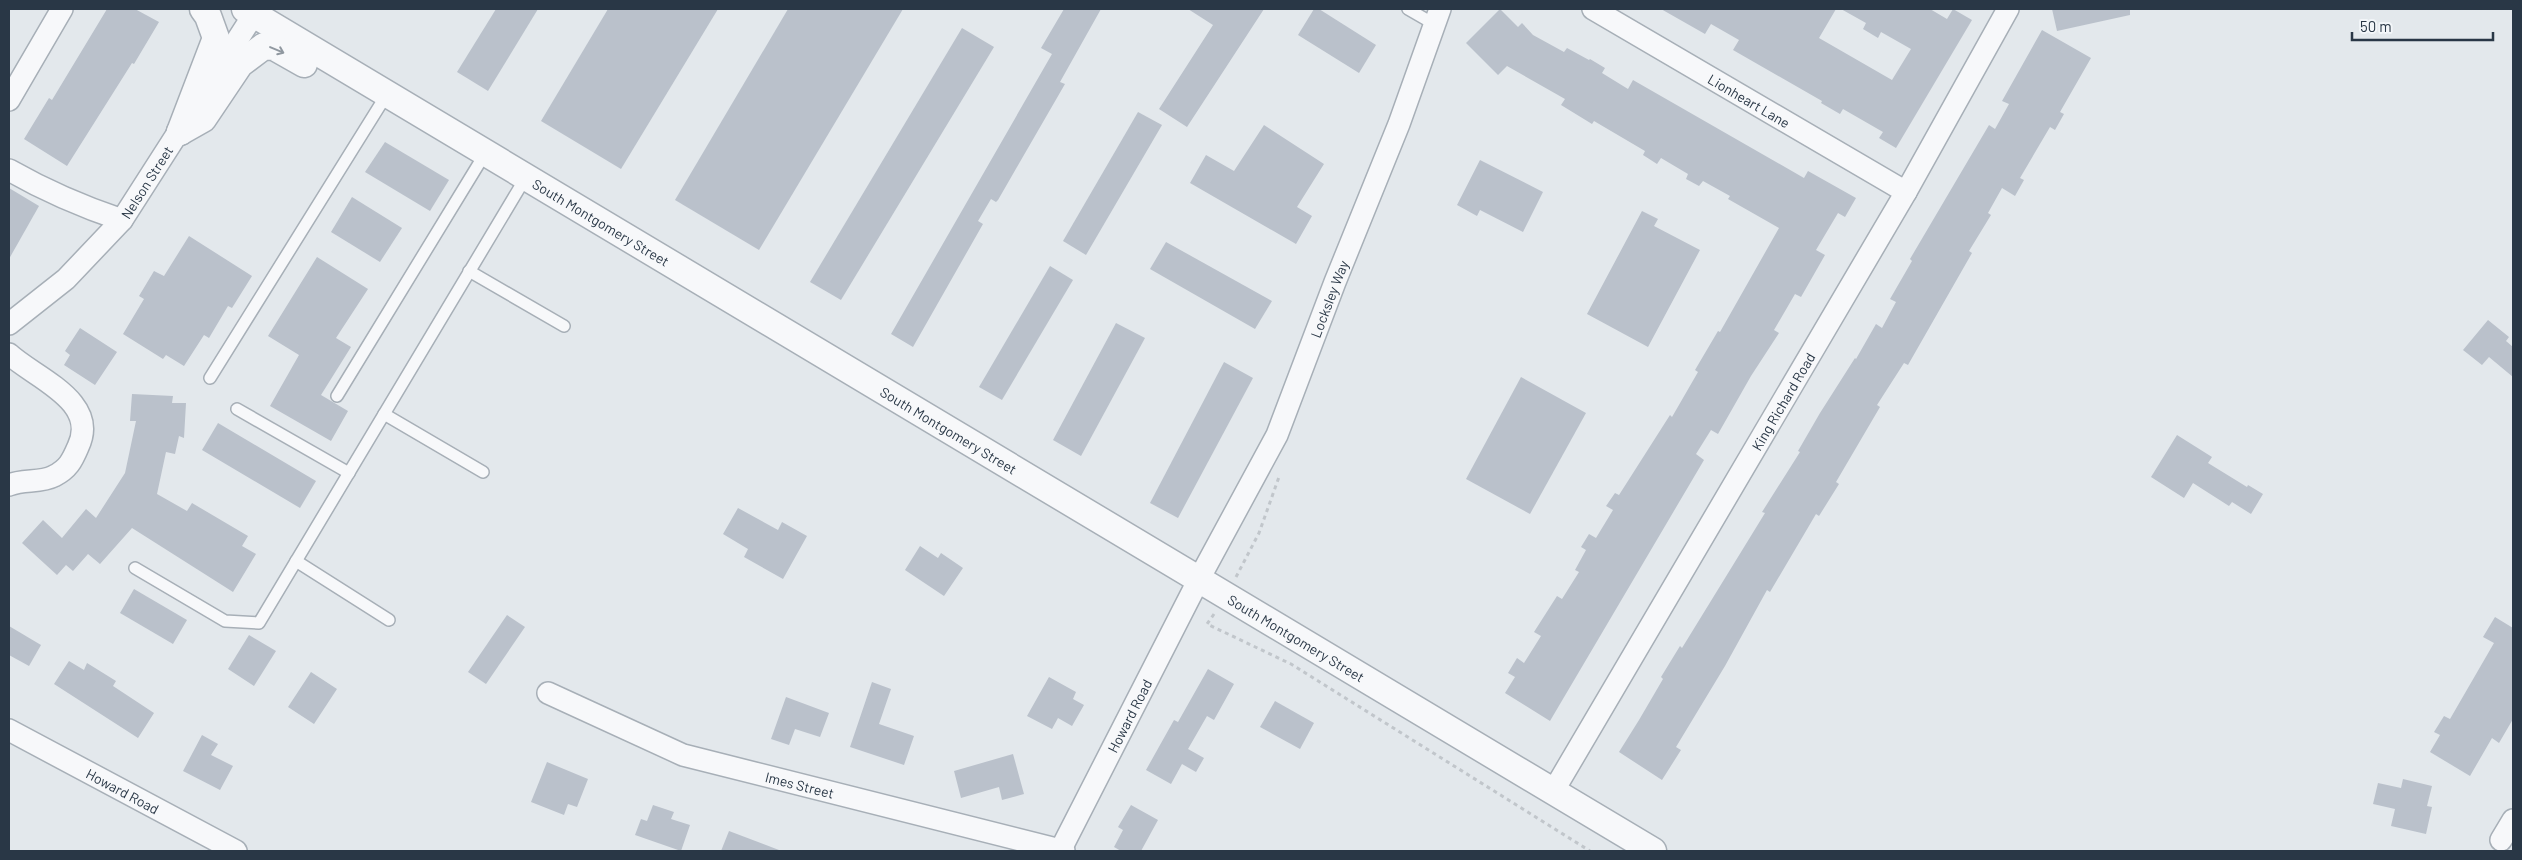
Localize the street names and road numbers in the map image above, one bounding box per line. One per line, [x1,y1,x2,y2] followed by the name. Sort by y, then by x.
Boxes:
[1705,70,1793,131] street label: Lionheart Lane
[117,142,176,222] street label: Nelson Street
[530,175,673,269] street label: South Montgomery Street
[1306,257,1352,340] street label: Locksley Way
[1747,349,1818,453] street label: King Richard Road
[877,382,1020,477] street label: South Montgomery Street
[1225,590,1368,685] street label: South Montgomery Street
[1103,676,1155,755] street label: Howard Road
[83,764,162,817] street label: Howard Road
[764,768,836,801] street label: Imes Street

